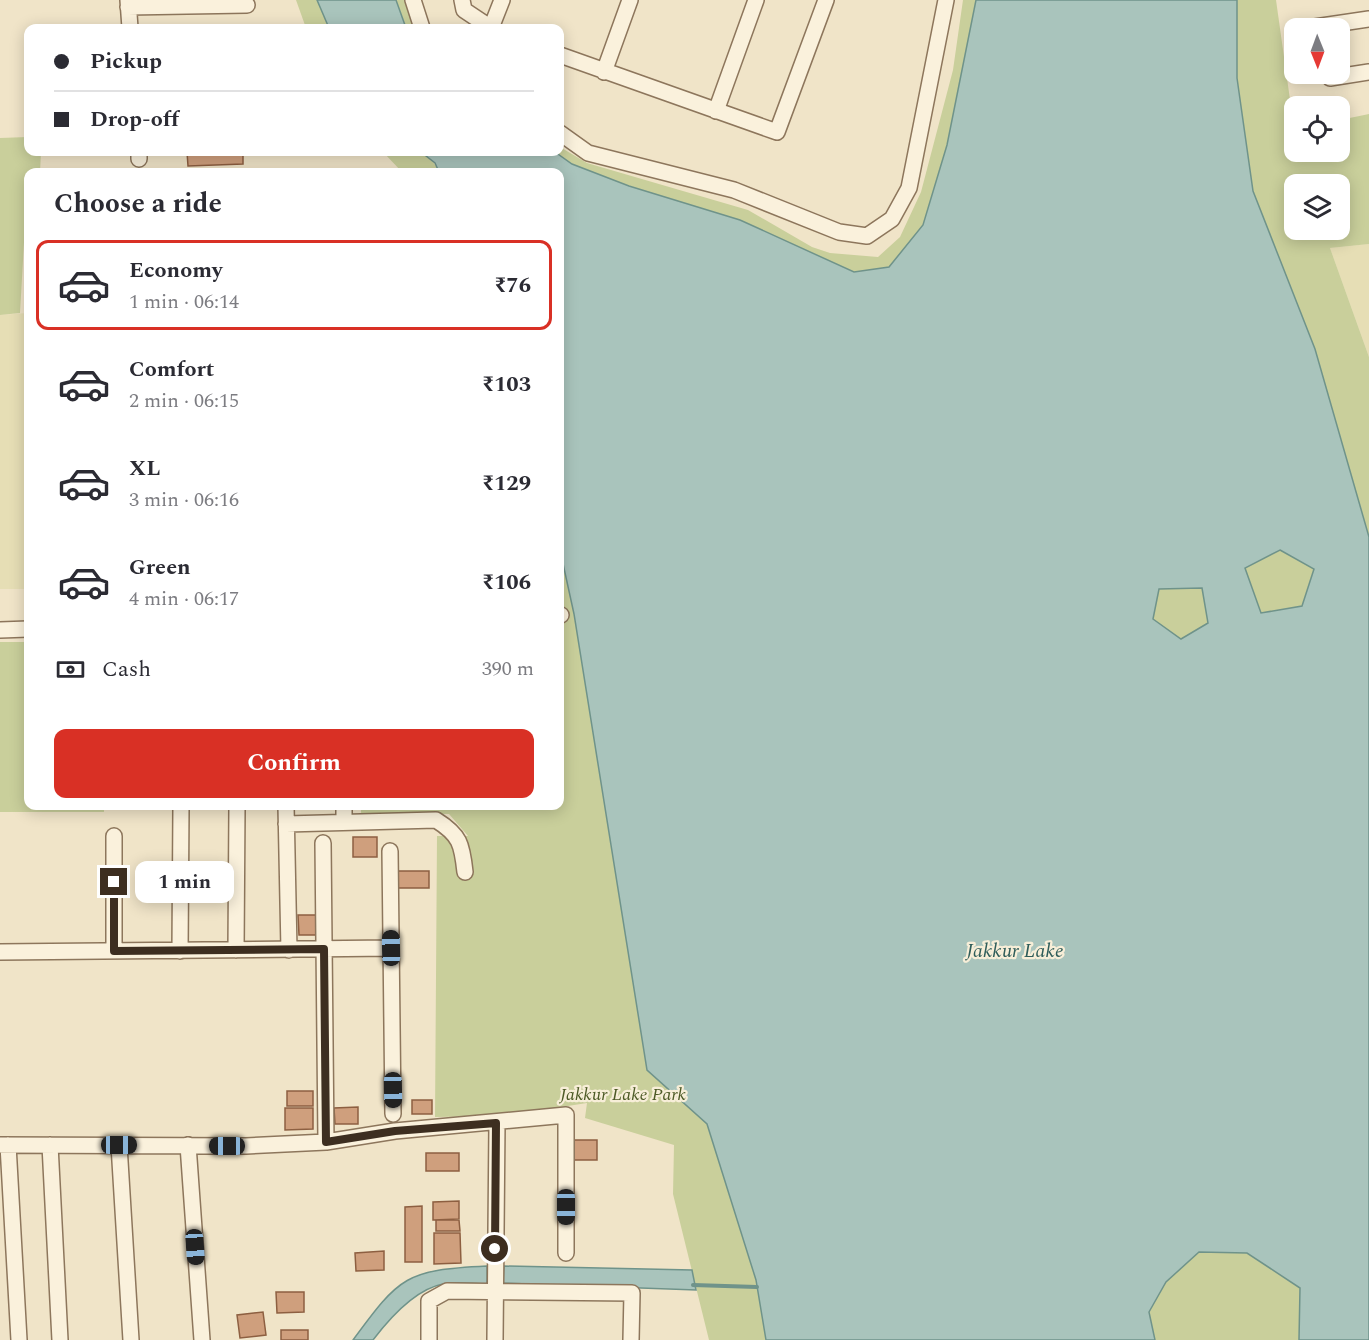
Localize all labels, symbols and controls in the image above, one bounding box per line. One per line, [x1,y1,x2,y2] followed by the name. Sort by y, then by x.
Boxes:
[1284,18,1350,84] north arrow
[1284,18,1350,240] map controls
[90,45,162,78] text: Pickup
[1284,96,1350,162] button: locate
[90,103,179,136] text: Drop-off
[1284,174,1350,240] button: layers
[54,183,222,225] text: Choose a ride
[129,254,222,287] text: Economy
[57,258,111,312] icon: car
[494,269,531,302] text: ₹76
[129,287,239,317] text: 1 min · 06:14
[129,353,214,386] text: Comfort
[57,357,111,411] icon: car
[482,368,531,401] text: ₹103
[129,386,239,416] text: 2 min · 06:15
[129,452,160,485] text: XL
[57,456,111,510] icon: car
[482,467,531,500] text: ₹129
[129,485,239,515] text: 3 min · 06:16
[129,551,191,584] text: Green
[57,555,111,609] icon: car
[482,566,531,599] text: ₹106
[129,584,239,614] text: 4 min · 06:17
[54,653,87,686] icon: cash
[102,653,151,686] text: Cash
[482,654,534,684] text: 390 m
[54,729,534,798] button: Confirm
[135,861,234,903] callout: 1 min
[158,867,211,897] text: 1 min
[100,868,127,895] route end
[382,930,400,966] car
[964,936,1064,966] water label: Jakkur Lake
[384,1072,402,1108] car
[558,1081,687,1108] park label: Jakkur Lake Park
[101,1136,137,1154] car
[209,1137,245,1155] car
[557,1189,575,1225] car
[185,1228,205,1266] car
[481,1235,508,1262] route start

